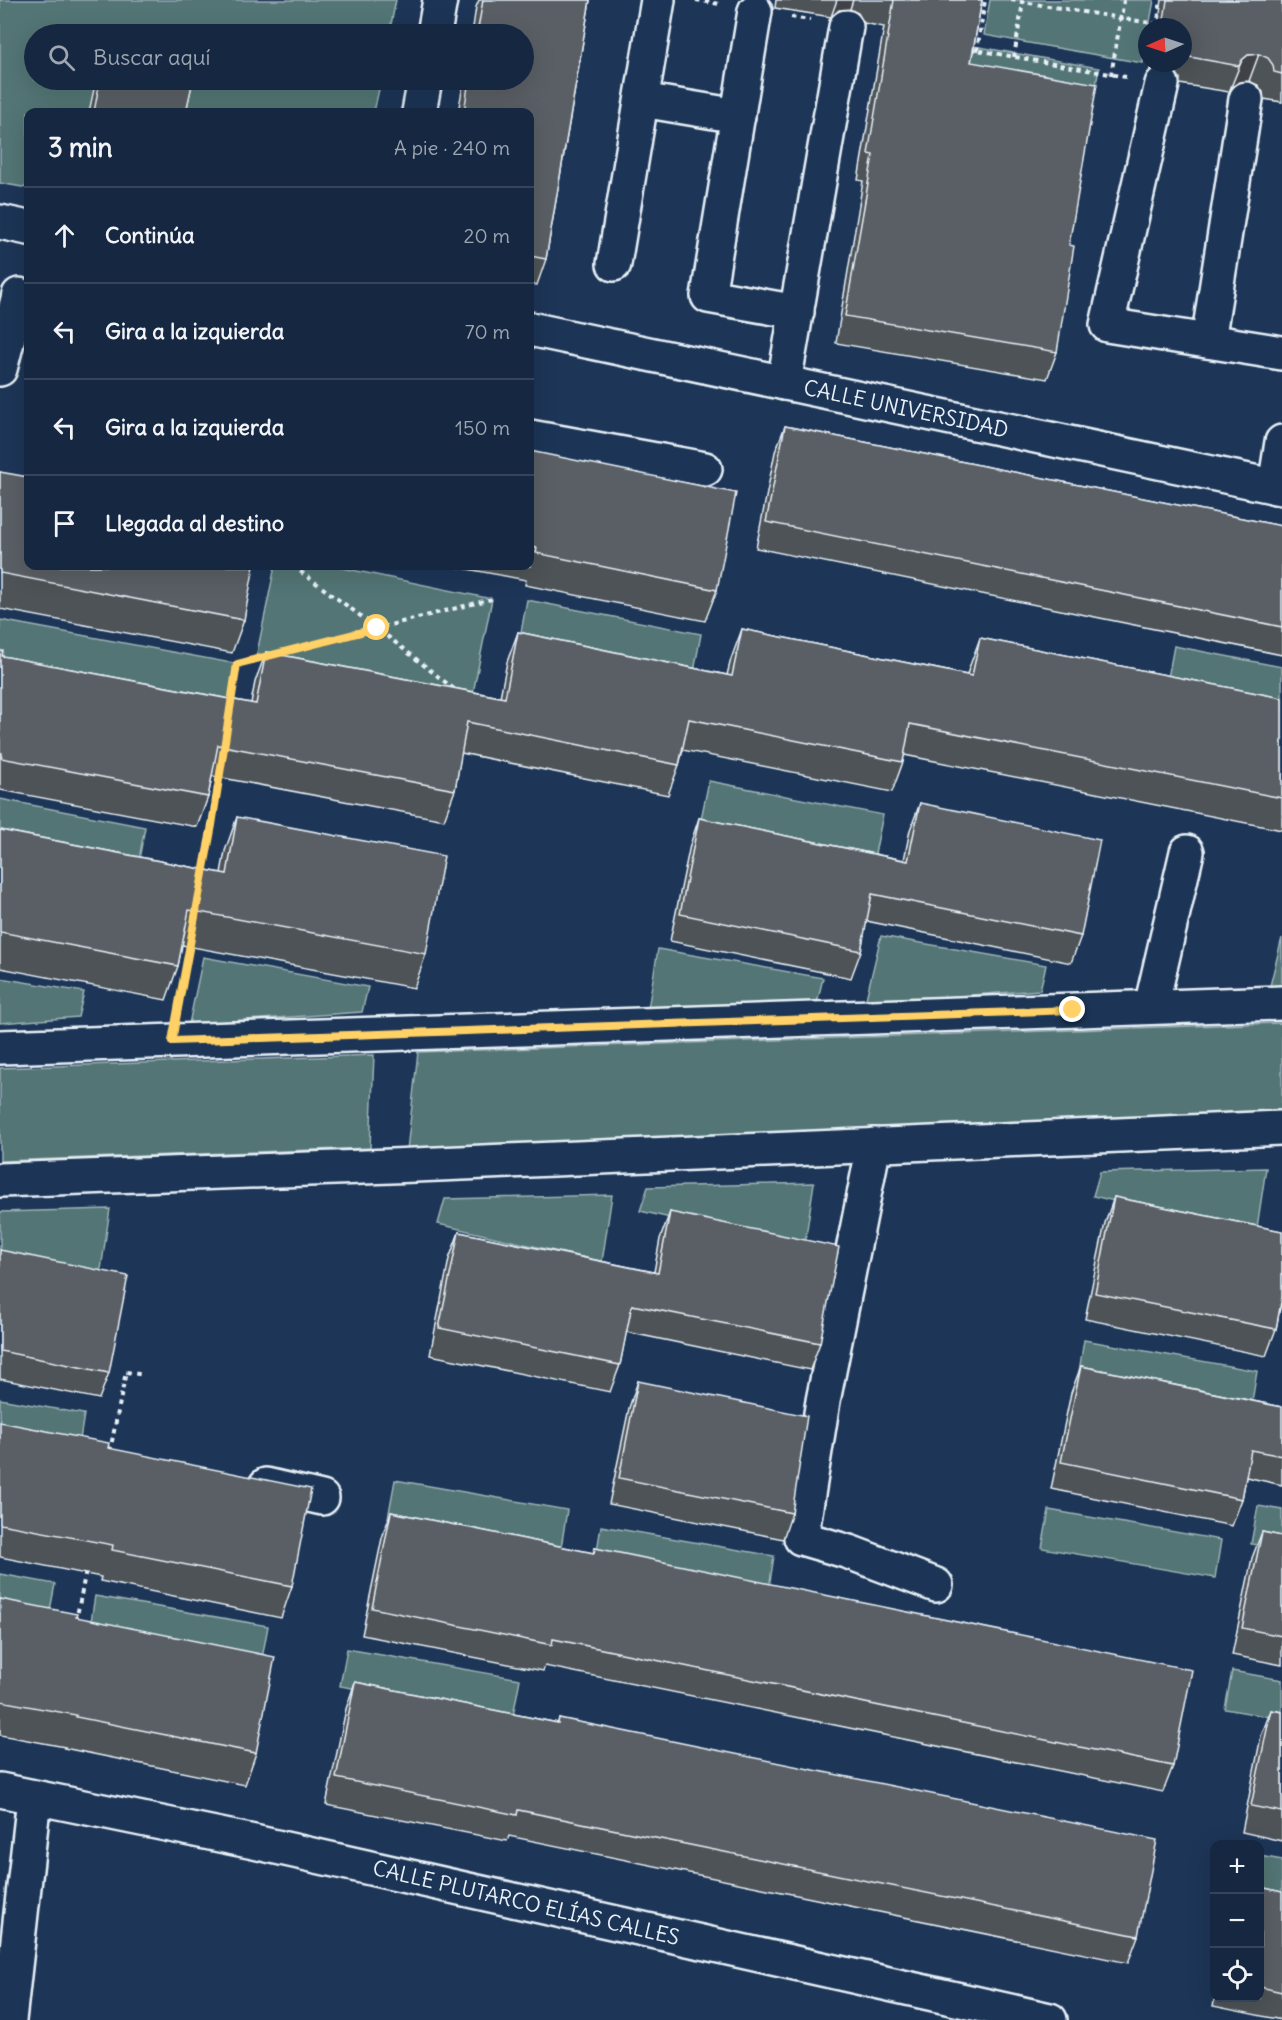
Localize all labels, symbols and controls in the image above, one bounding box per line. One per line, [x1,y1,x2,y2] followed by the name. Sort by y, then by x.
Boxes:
[1138,18,1192,72] north arrow
[24,24,534,90] search box
[45,41,78,74] icon: search
[93,43,210,71] text: Buscar aquí
[48,131,113,164] text: 3 min
[394,135,510,160] text: A pie · 240 m
[48,219,81,252] icon: ahead
[105,221,194,249] text: Continúa
[464,223,510,248] text: 20 m
[48,315,81,348] icon: left
[105,317,284,345] text: Gira a la izquierda
[465,319,510,344] text: 70 m
[801,374,1011,443] street label: CALLE UNIVERSIDAD
[48,411,81,444] icon: left
[105,413,284,441] text: Gira a la izquierda
[455,415,510,440] text: 150 m
[48,507,81,540] icon: arrive
[105,509,284,537] text: Llegada al destino
[363,614,389,640] route start
[1059,996,1085,1022] route end
[1210,1840,1264,2002] map controls
[1210,1840,1264,1894] button: +
[370,1854,682,1951] street label: CALLE PLUTARCO ELÍAS CALLES
[1210,1894,1264,1948] button: −
[1210,1948,1264,2002] button: locate

